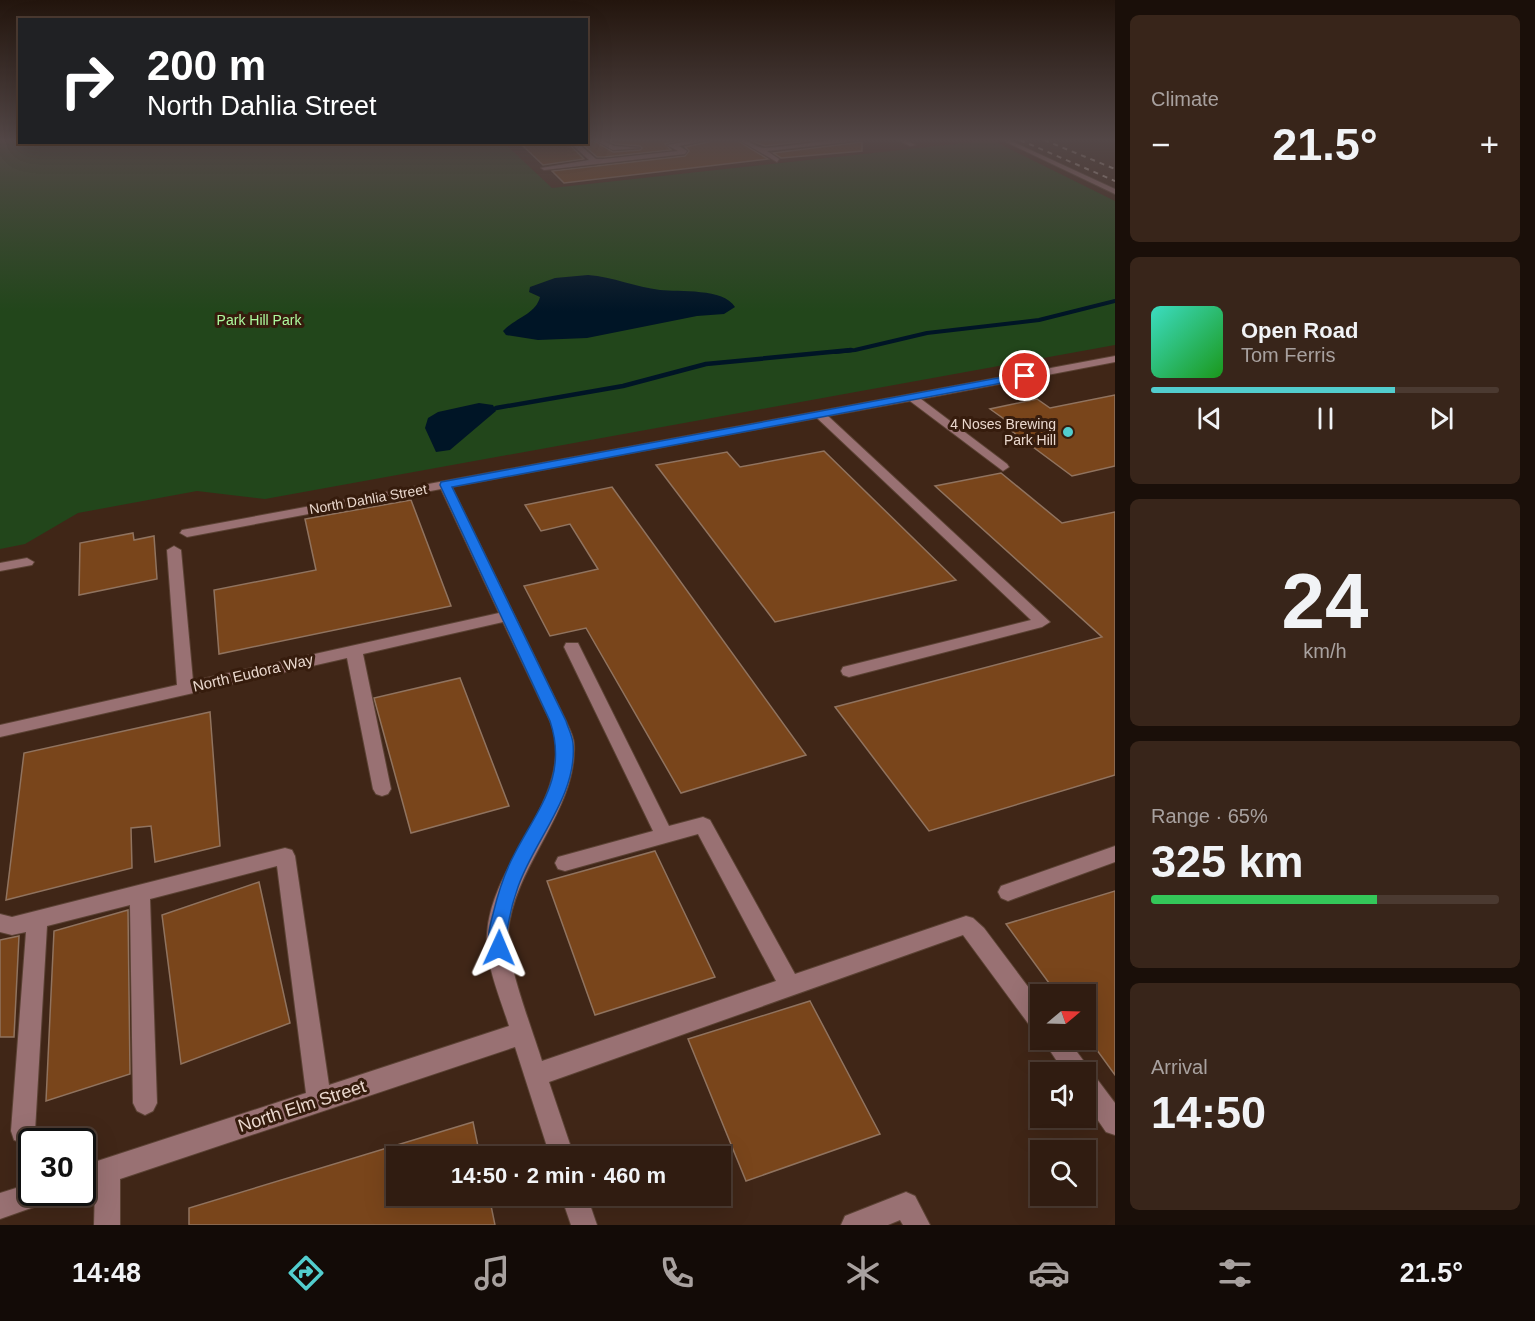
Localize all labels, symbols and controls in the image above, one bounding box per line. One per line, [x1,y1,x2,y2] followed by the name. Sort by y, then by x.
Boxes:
[48,42,126,120] icon: right
[147,42,266,89] text: 200 m
[1151,88,1219,110] text: Climate
[147,91,377,121] text: North Dahlia Street
[1272,119,1378,170] text: 21.5°
[1151,126,1170,163] text: −
[1480,126,1499,163] text: +
[217,312,302,328] park label: Park Hill Park
[1241,318,1358,343] text: Open Road
[1241,344,1335,366] text: Tom Ferris
[999,350,1050,401] pin
[1008,359,1041,392] icon: arrive
[1193,402,1226,435] icon: previous
[1309,402,1342,435] icon: pause
[1425,402,1458,435] icon: next
[950,416,1056,448] place label: 4 Noses Brewing Park Hill
[1061,425,1075,439] marker: 4 Noses Brewing Park Hill
[308,481,428,517] street label: North Dahlia Street
[1282,557,1368,645] text: 24
[1303,640,1347,662] text: km/h
[191,650,315,695] street label: North Eudora Way
[1151,805,1268,827] text: Range · 65%
[1151,836,1304,887] text: 325 km
[467,916,531,980] position arrow
[1030,984,1096,1050] north arrow
[1030,984,1096,1206] map controls
[1151,1056,1208,1078] text: Arrival
[1030,1062,1096,1128] button: sound
[236,1076,368,1136] street label: North Elm Street
[1151,1087,1266,1138] text: 14:50
[18,1128,96,1206] speed limit sign: 30
[1030,1140,1096,1206] button: search
[451,1163,666,1188] text: 14:50 · 2 min · 460 m
[285,1252,327,1294] icon: directions
[471,1252,513,1294] icon: music
[656,1252,698,1294] icon: phone
[842,1252,884,1294] icon: climate
[1028,1252,1070,1294] icon: car
[1214,1252,1256,1294] icon: filters
[72,1258,141,1288] text: 14:48
[1400,1258,1463,1288] text: 21.5°

